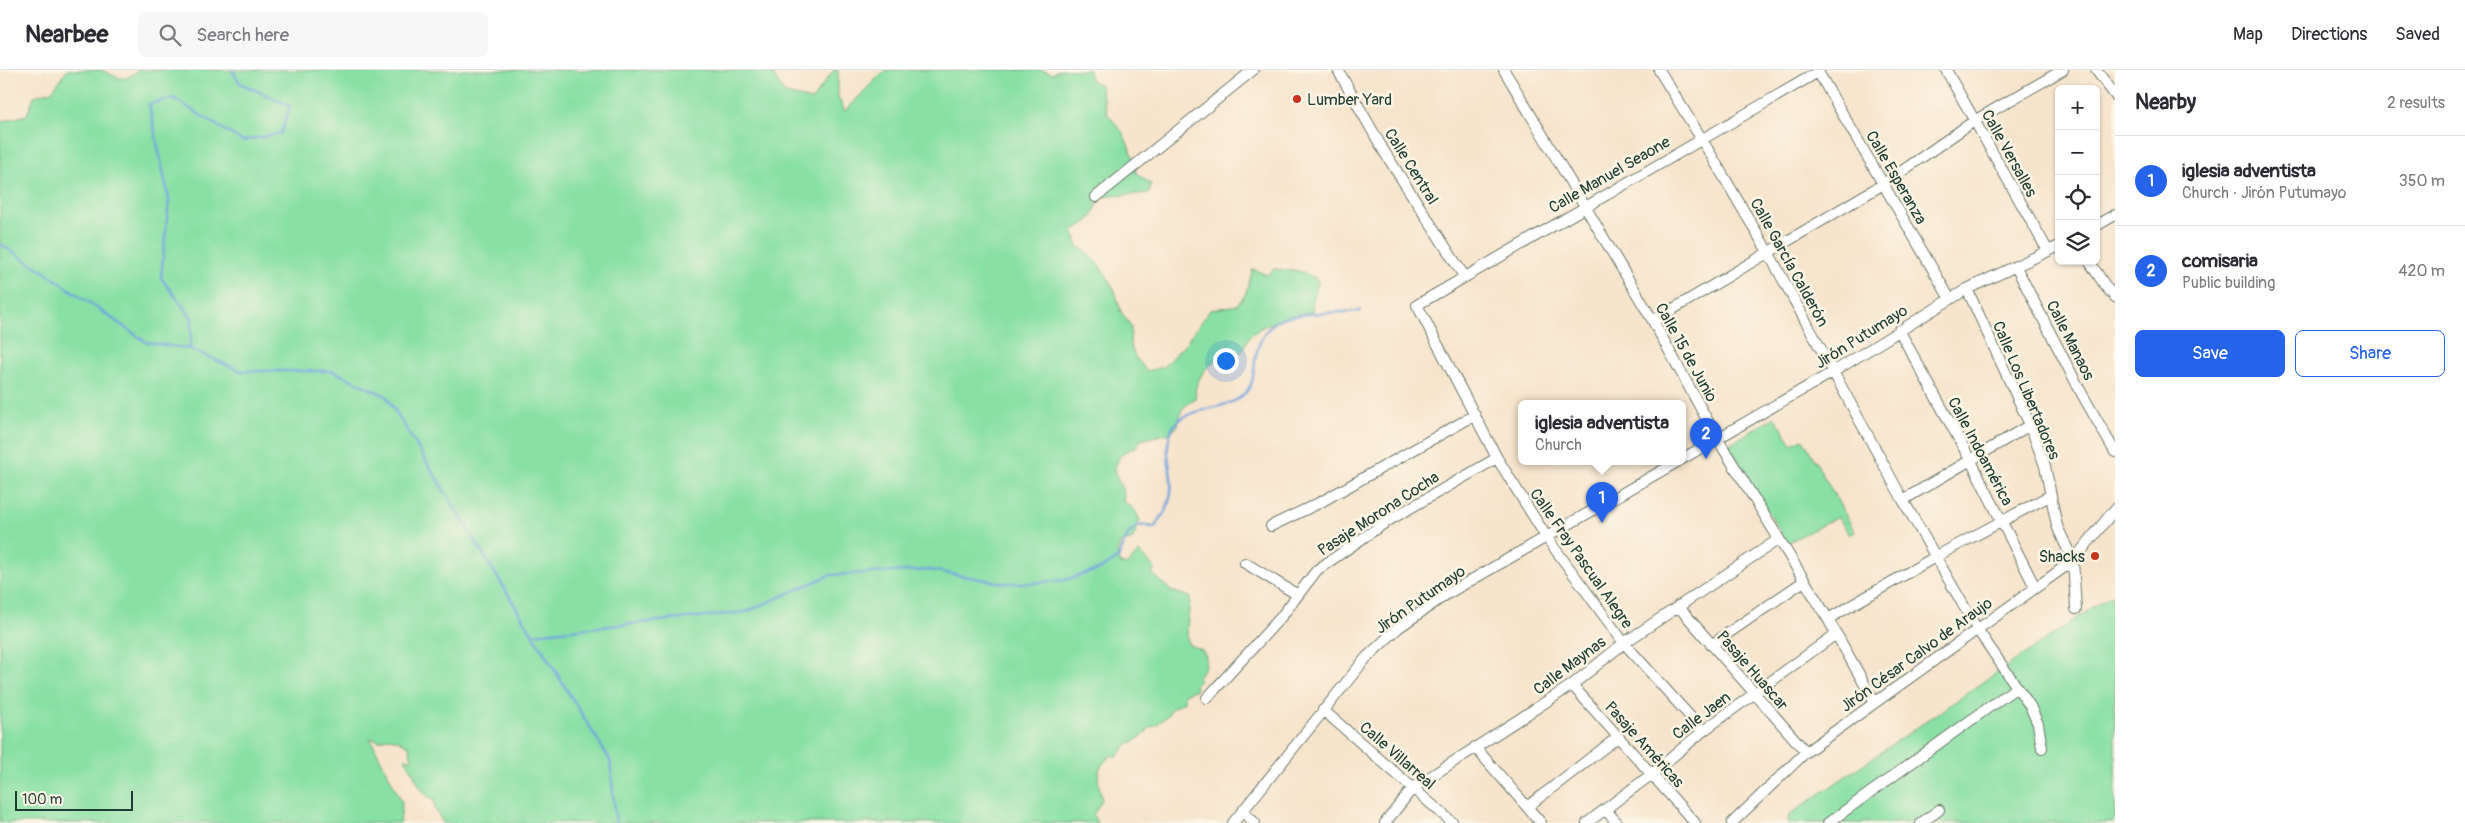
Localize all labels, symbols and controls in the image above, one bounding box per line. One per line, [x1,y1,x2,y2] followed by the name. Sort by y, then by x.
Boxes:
[138,12,488,57] search box
[25,20,108,49] text: Nearbee
[156,21,184,49] icon: search
[196,23,289,47] text: Search here
[2233,23,2263,46] text: Map
[2291,23,2367,46] text: Directions
[2395,23,2440,46] text: Saved
[2055,85,2100,265] map controls
[2055,85,2100,130] button: +
[2135,89,2196,116] text: Nearby
[1307,90,1392,110] place label: Lumber Yard
[1291,93,1303,105] marker: Lumber Yard
[2387,93,2445,113] text: 2 results
[1977,106,2041,201] street label: Calle Versalles
[1380,125,1442,208] street label: Calle Central
[1861,127,1931,228] street label: Calle Esperanza
[2055,130,2100,175] button: −
[1545,132,1674,218] street label: Calle Manuel Seaone
[2182,159,2316,183] text: iglesia adventista
[2148,171,2154,191] text: 1
[2399,171,2445,191] text: 350 m
[2055,175,2100,220] button: locate
[2182,183,2346,203] text: Church · Jirón Putumayo
[1745,195,1833,330] street label: Calle García Calderón
[2055,220,2100,265] button: layers
[2182,249,2258,273] text: comisaria
[2147,261,2155,281] text: 2
[2398,261,2445,281] text: 420 m
[2182,273,2275,293] text: Public building
[2041,297,2099,384] street label: Calle Manaos
[1651,299,1722,406] street label: Calle 15 de Junio
[1812,300,1912,373] street label: Jirón Putumayo
[1988,318,2064,463] street label: Calle Los Libertadores
[2135,330,2285,377] button: Save
[2295,330,2445,377] button: Share
[1213,348,1239,374] your location
[1943,394,2017,509] street label: Calle Indoamérica
[1518,400,1686,465] popup
[1535,411,1669,435] text: iglesia adventista
[1690,418,1722,459] pin: 2
[1535,435,1582,455] text: Church
[1314,467,1443,561] street label: Pasaje Morona Cocha
[1586,482,1618,523] pin: 1
[1525,485,1637,633] street label: Calle Fray Pascual Alegre
[2039,547,2085,567] place label: Shacks
[2089,550,2101,562] marker: Shacks
[1372,561,1470,638] street label: Jirón Putumayo
[1837,593,1997,717] street label: Jirón César Calvo de Araujo
[1712,627,1793,715] street label: Pasaje Huascar
[1529,632,1610,700] street label: Calle Maynas
[1668,687,1735,744] street label: Calle Jaen
[1600,697,1688,792] street label: Pasaje Américas
[1355,717,1439,794] street label: Calle Villarreal
[15,788,132,811] scale bar
[22,791,62,808] text: 100 m

